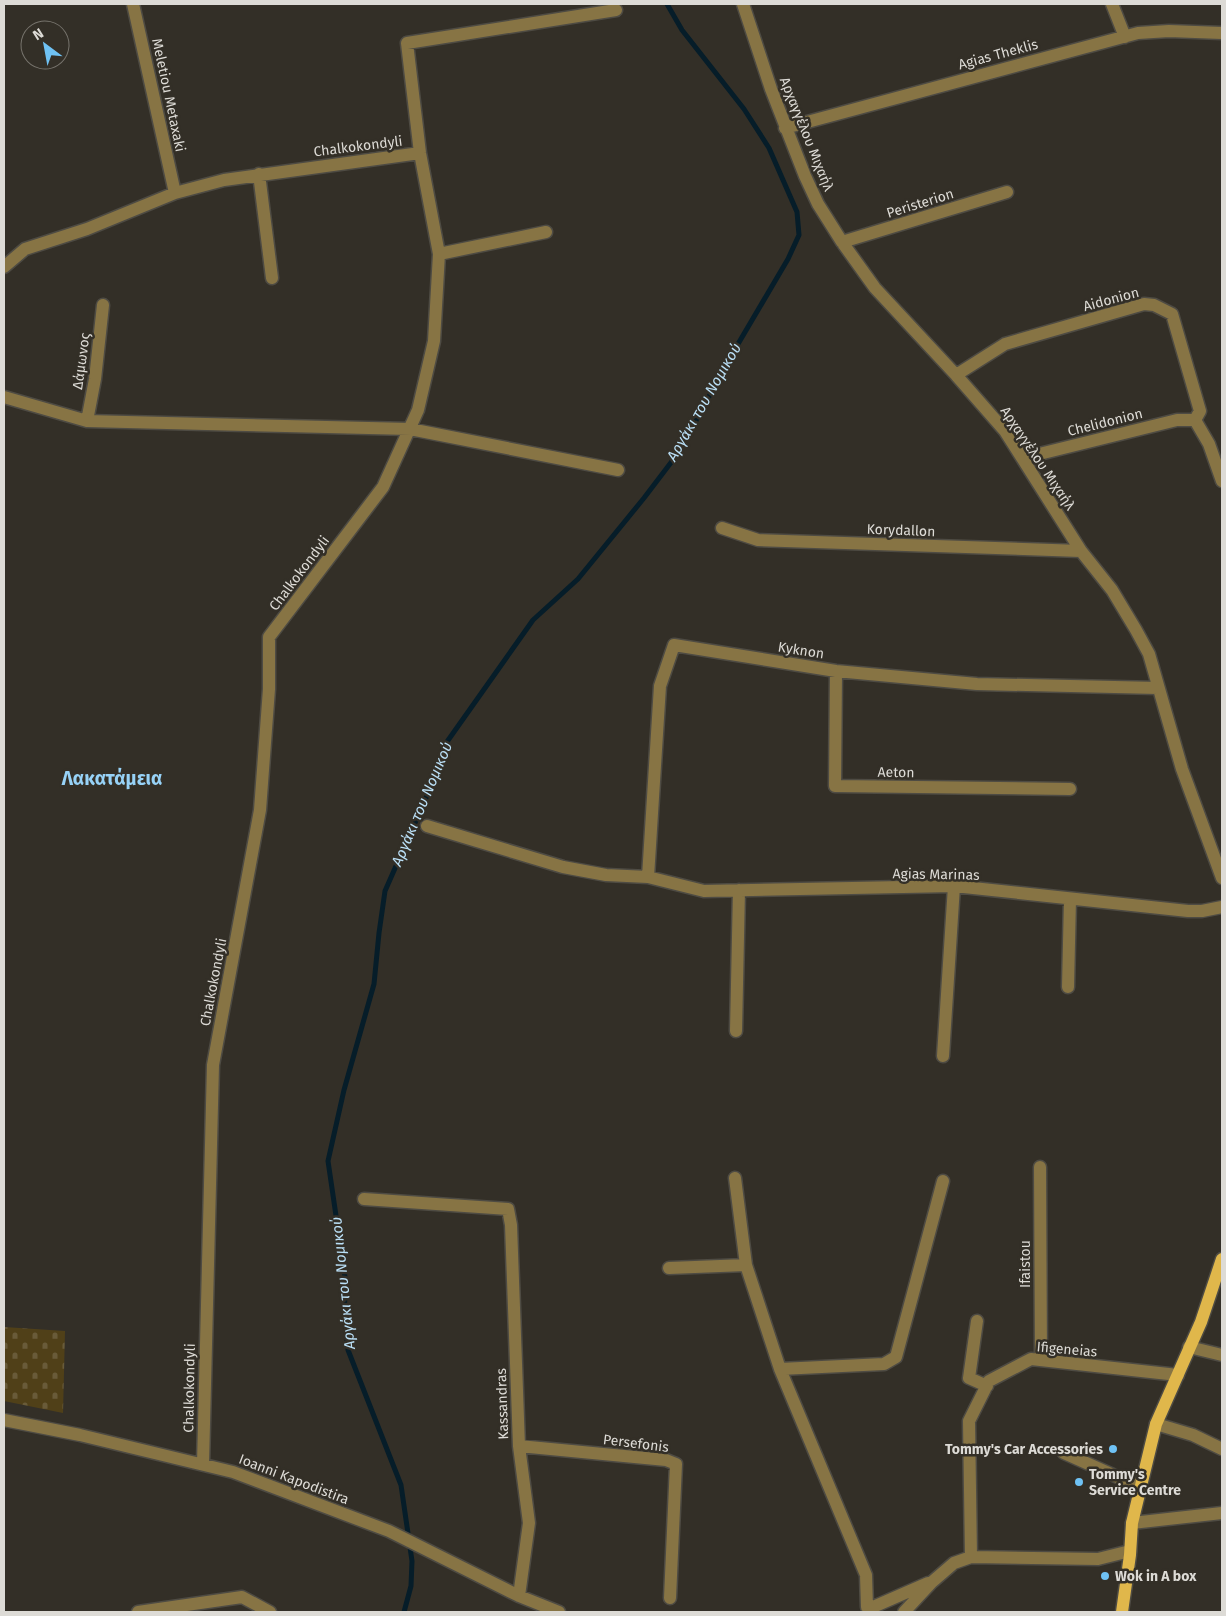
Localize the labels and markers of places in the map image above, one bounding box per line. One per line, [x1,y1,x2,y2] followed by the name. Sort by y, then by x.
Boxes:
[945,1441,1103,1458] place label: Tommy's Car Accessories
[1107,1443,1119,1455] marker: Tommy's Car Accessories
[1089,1466,1181,1499] place label: Tommy's Service Centre
[1073,1476,1085,1488] marker: Tommy's Service Centre
[1115,1568,1197,1585] place label: Wok in A box
[1099,1570,1111,1582] marker: Wok in A box

